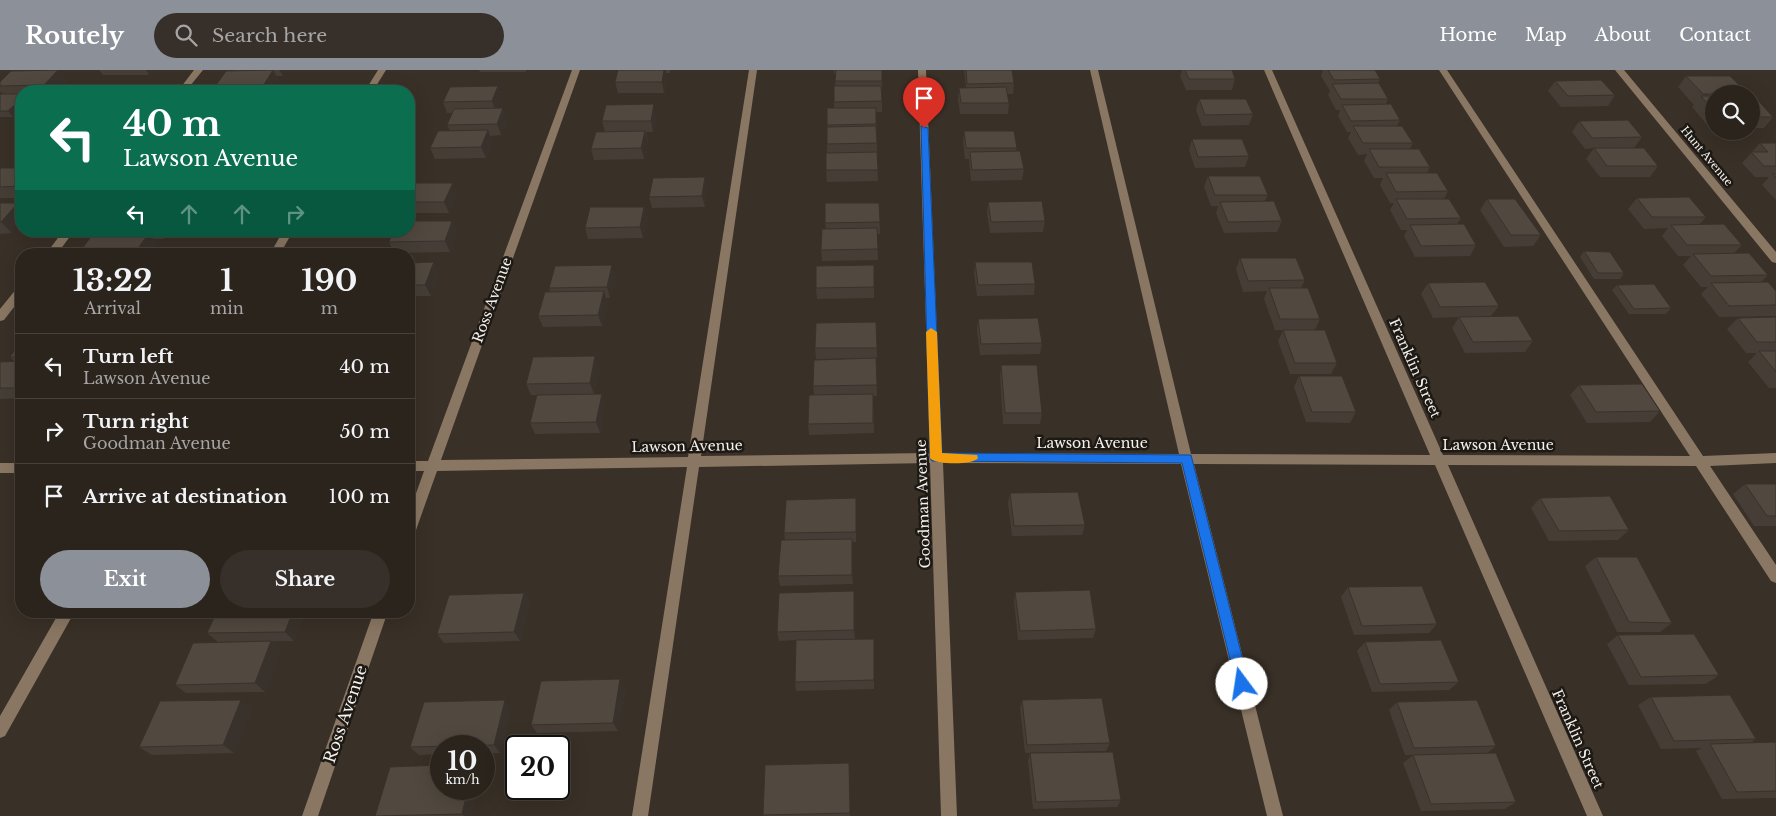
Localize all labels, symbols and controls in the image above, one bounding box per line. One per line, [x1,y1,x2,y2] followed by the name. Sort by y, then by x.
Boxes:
[154,13,504,58] search box
[25,21,124,50] text: Routely
[172,21,200,49] icon: search
[212,24,327,47] text: Search here
[1439,24,1497,46] text: Home
[1525,24,1567,46] text: Map
[1595,24,1651,46] text: About
[1679,24,1751,46] text: Contact
[903,77,945,128] pin
[910,84,938,112] icon: arrive
[1705,85,1760,140] map controls
[1705,85,1760,140] button: search
[123,102,221,145] text: 40 m
[40,105,105,170] icon: left
[1678,123,1736,189] street label: Hunt Avenue
[123,145,298,172] text: Lawson Avenue
[122,200,150,228] icon: left
[175,200,203,228] icon: ahead
[228,200,256,228] icon: ahead
[281,200,309,228] icon: right
[468,255,516,345] street label: Ross Avenue
[73,262,152,299] text: 13:22
[220,262,233,299] text: 1
[301,262,357,299] text: 190
[84,298,141,318] text: Arrival
[210,298,244,318] text: min
[321,298,338,318] text: m
[1385,315,1445,421] street label: Franklin Street
[83,345,174,368] text: Turn left
[40,352,68,380] icon: left
[339,355,390,378] text: 40 m
[83,368,210,388] text: Lawson Avenue
[83,410,189,433] text: Turn right
[40,417,68,445] icon: right
[340,420,390,443] text: 50 m
[83,433,231,453] text: Goodman Avenue
[1036,434,1148,452] street label: Lawson Avenue
[631,436,743,456] street label: Lawson Avenue
[1442,436,1554,454] street label: Lawson Avenue
[912,439,934,569] street label: Goodman Avenue
[40,482,68,510] icon: arrive
[83,485,287,508] text: Arrive at destination
[329,485,390,508] text: 100 m
[40,550,210,608] button: Exit
[220,550,390,608] button: Share
[1215,657,1267,709] position arrow
[319,662,371,766] street label: Ross Avenue
[1548,686,1608,792] street label: Franklin Street
[505,735,570,800] speed limit sign: 20
[448,746,477,777] text: 10
[445,772,480,787] text: km/h

